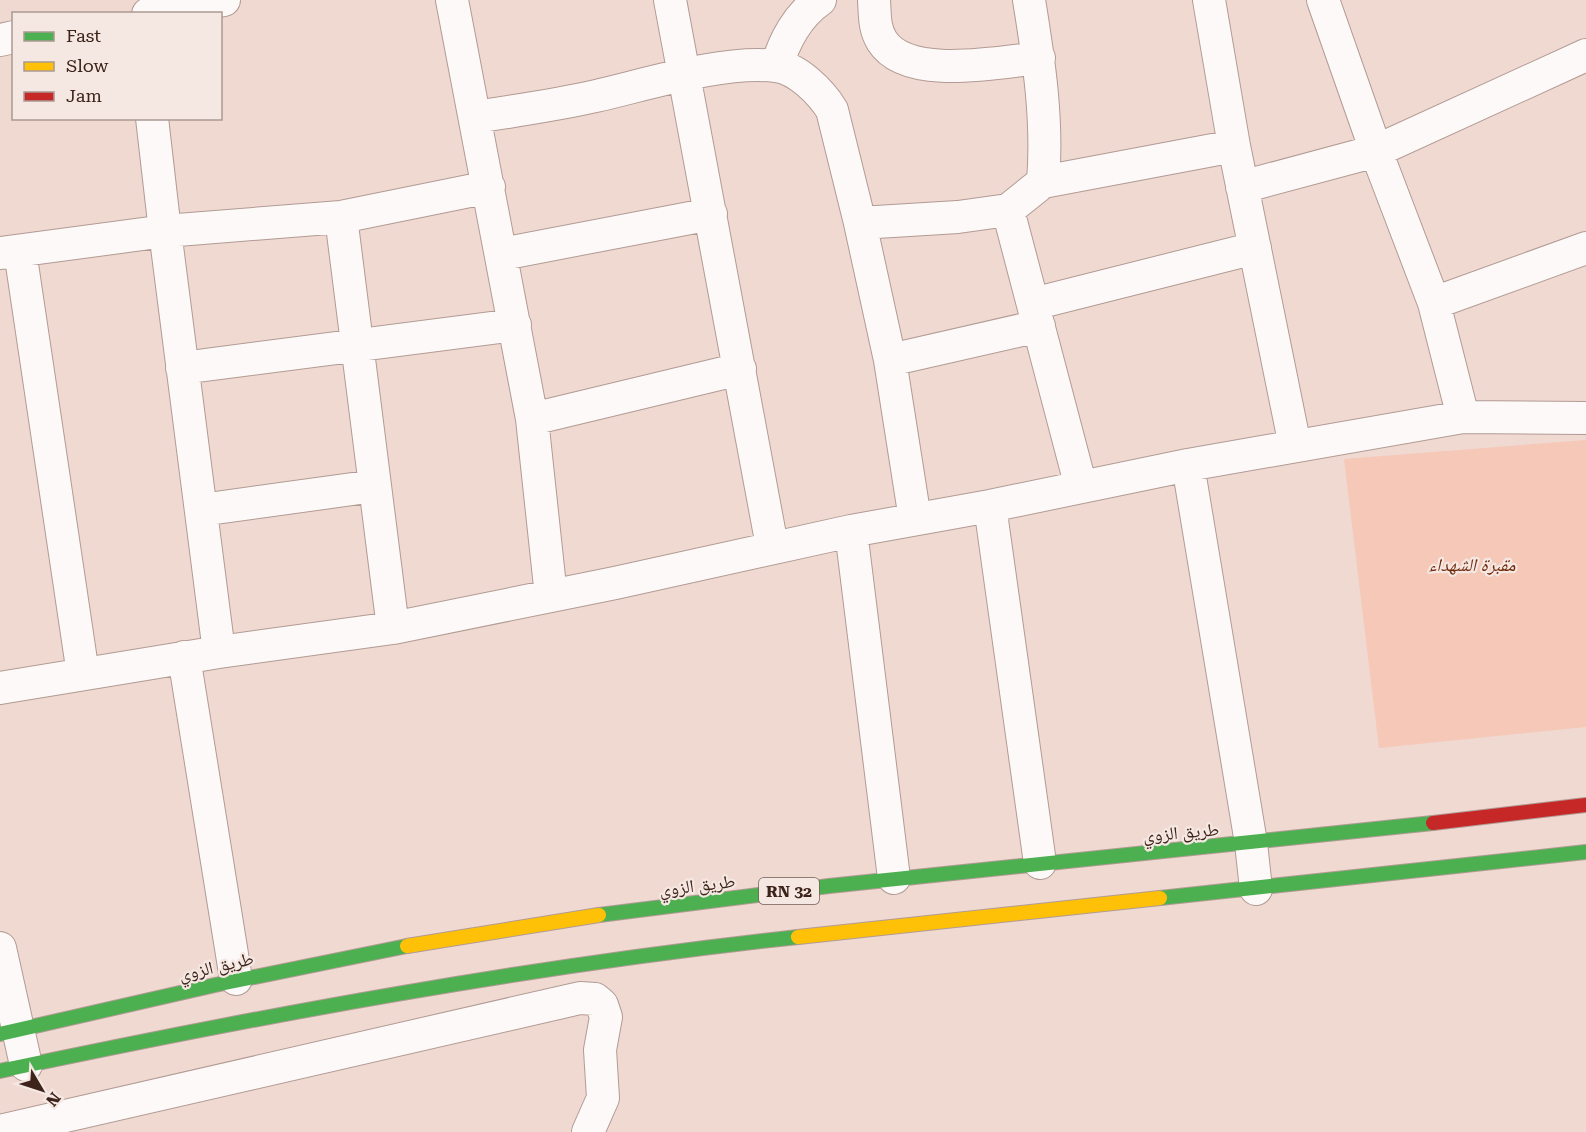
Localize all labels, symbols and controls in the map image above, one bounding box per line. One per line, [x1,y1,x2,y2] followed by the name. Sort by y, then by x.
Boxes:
[12,12,222,120] legend
[66,25,101,46] text: Fast
[66,55,108,76] text: Slow
[66,85,102,106] text: Jam
[1428,554,1516,575] park label: مقبرة الشهداء
[1142,818,1220,850] street label: طريق الزوي
[658,870,737,905] street label: طريق الزوي
[759,878,819,904] road number: RN 32
[176,947,257,989] street label: طريق الزوي
[12,1060,72,1120] north arrow
[42,1088,65,1110] text: N

